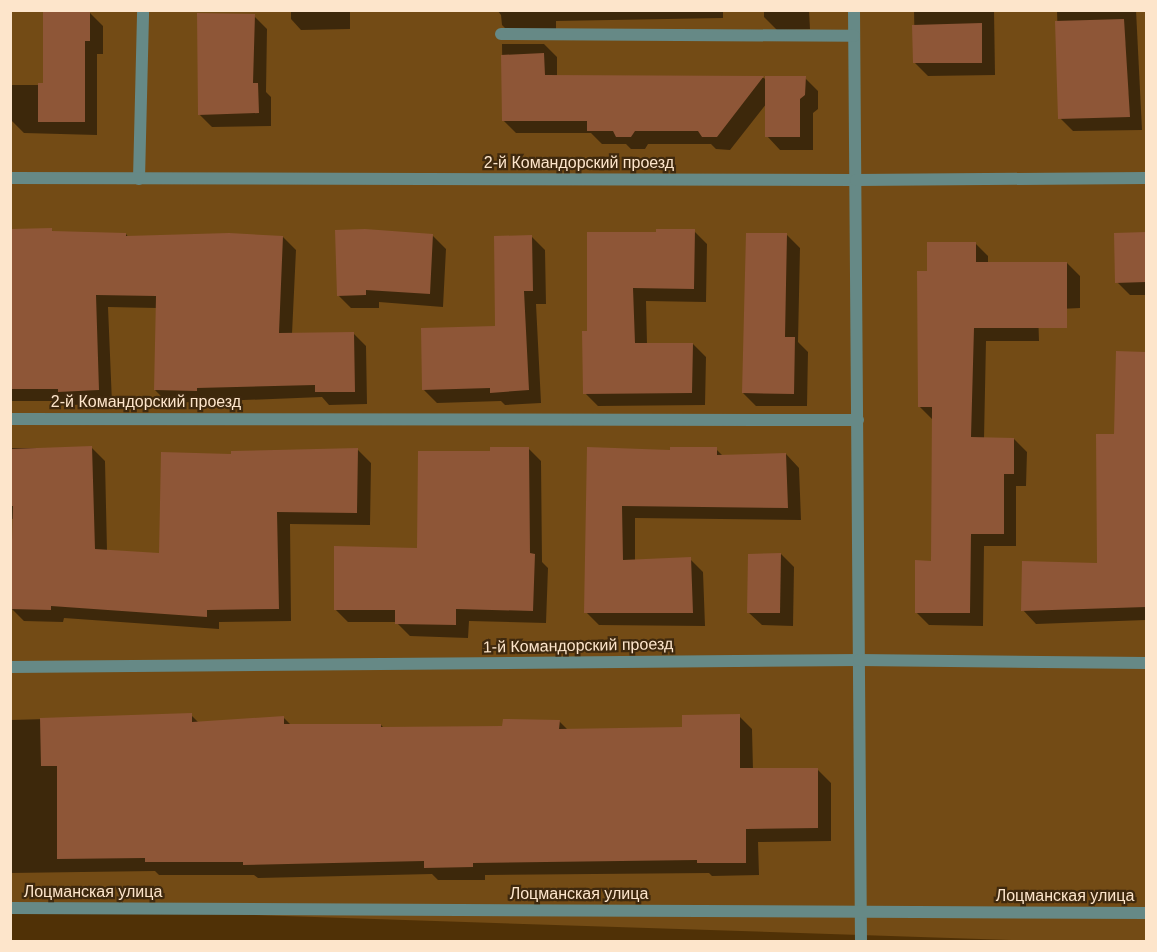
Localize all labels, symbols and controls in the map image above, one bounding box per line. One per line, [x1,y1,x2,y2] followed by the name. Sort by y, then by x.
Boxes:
[484,153,674,173] street label: 2-й Командорский проезд
[51,392,241,412] street label: 2-й Командорский проезд
[483,635,673,657] street label: 1-й Командорский проезд
[24,882,162,902] street label: Лоцманская улица
[510,884,648,904] street label: Лоцманская улица
[996,886,1134,906] street label: Лоцманская улица

